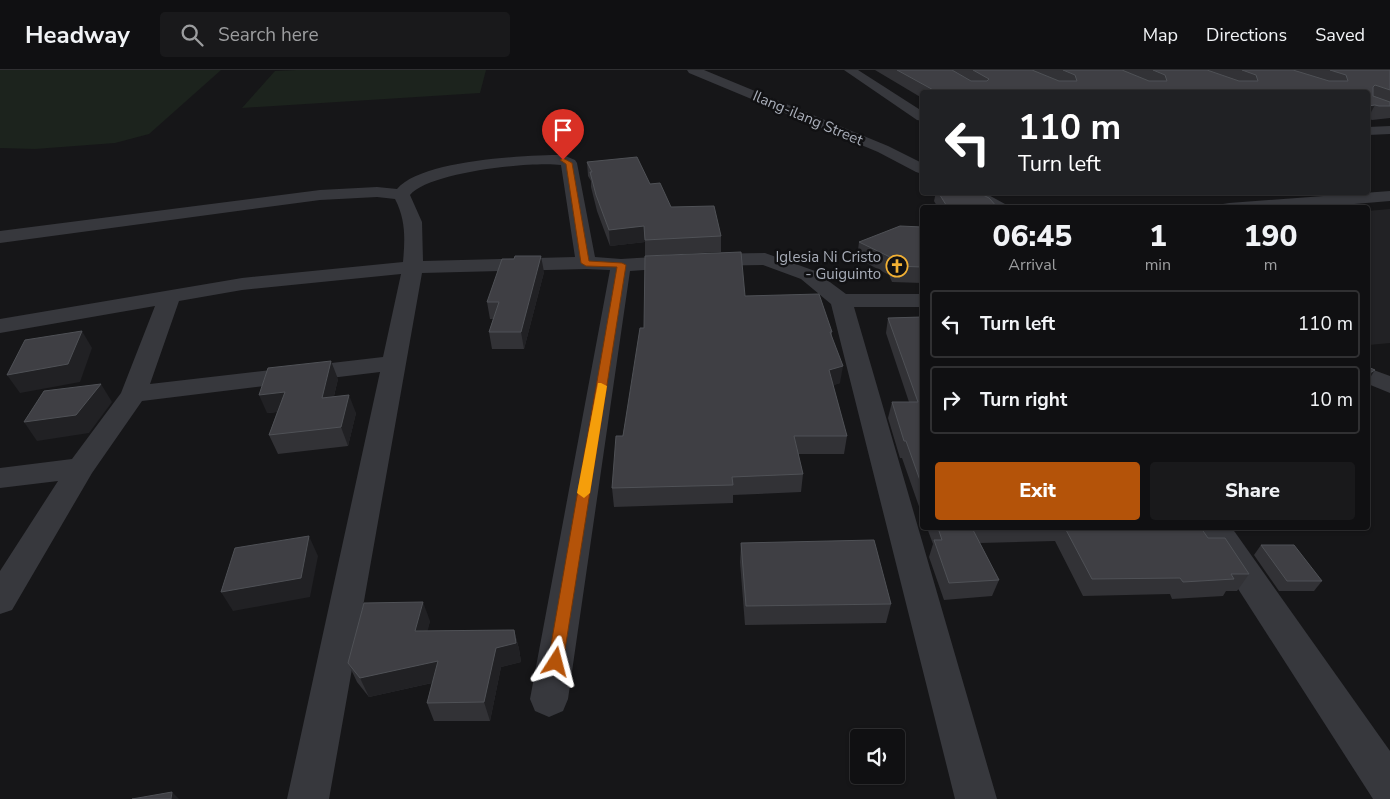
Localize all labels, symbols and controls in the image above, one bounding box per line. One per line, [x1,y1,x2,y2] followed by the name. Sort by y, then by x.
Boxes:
[160,12,510,57] search box
[25,19,130,51] text: Headway
[178,21,206,49] icon: search
[218,22,319,48] text: Search here
[1143,23,1178,47] text: Map
[1206,23,1287,47] text: Directions
[1315,23,1365,47] text: Saved
[750,86,867,151] street label: Ilang-ilang Street
[1018,104,1121,151] text: 110 m
[542,109,584,160] pin
[935,110,1000,175] icon: left
[549,116,577,144] icon: arrive
[1018,149,1101,179] text: Turn left
[992,216,1072,257] text: 06:45
[1149,216,1167,257] text: 1
[1244,216,1298,257] text: 190
[775,247,881,284] place label: Iglesia Ni Cristo - Guiguinto
[885,254,909,278] church icon: Iglesia Ni Cristo - Guiguinto
[1008,254,1056,276] text: Arrival
[1145,254,1171,276] text: min
[1264,254,1277,276] text: m
[937,310,965,338] icon: left
[980,311,1055,337] text: Turn left
[1298,311,1353,337] text: 110 m
[937,386,965,414] icon: right
[980,387,1067,413] text: Turn right
[1309,387,1353,413] text: 10 m
[935,462,1140,520] button: Exit
[1150,462,1355,520] button: Share
[529,635,581,687] position arrow
[850,729,905,784] map controls
[850,729,905,784] button: sound

